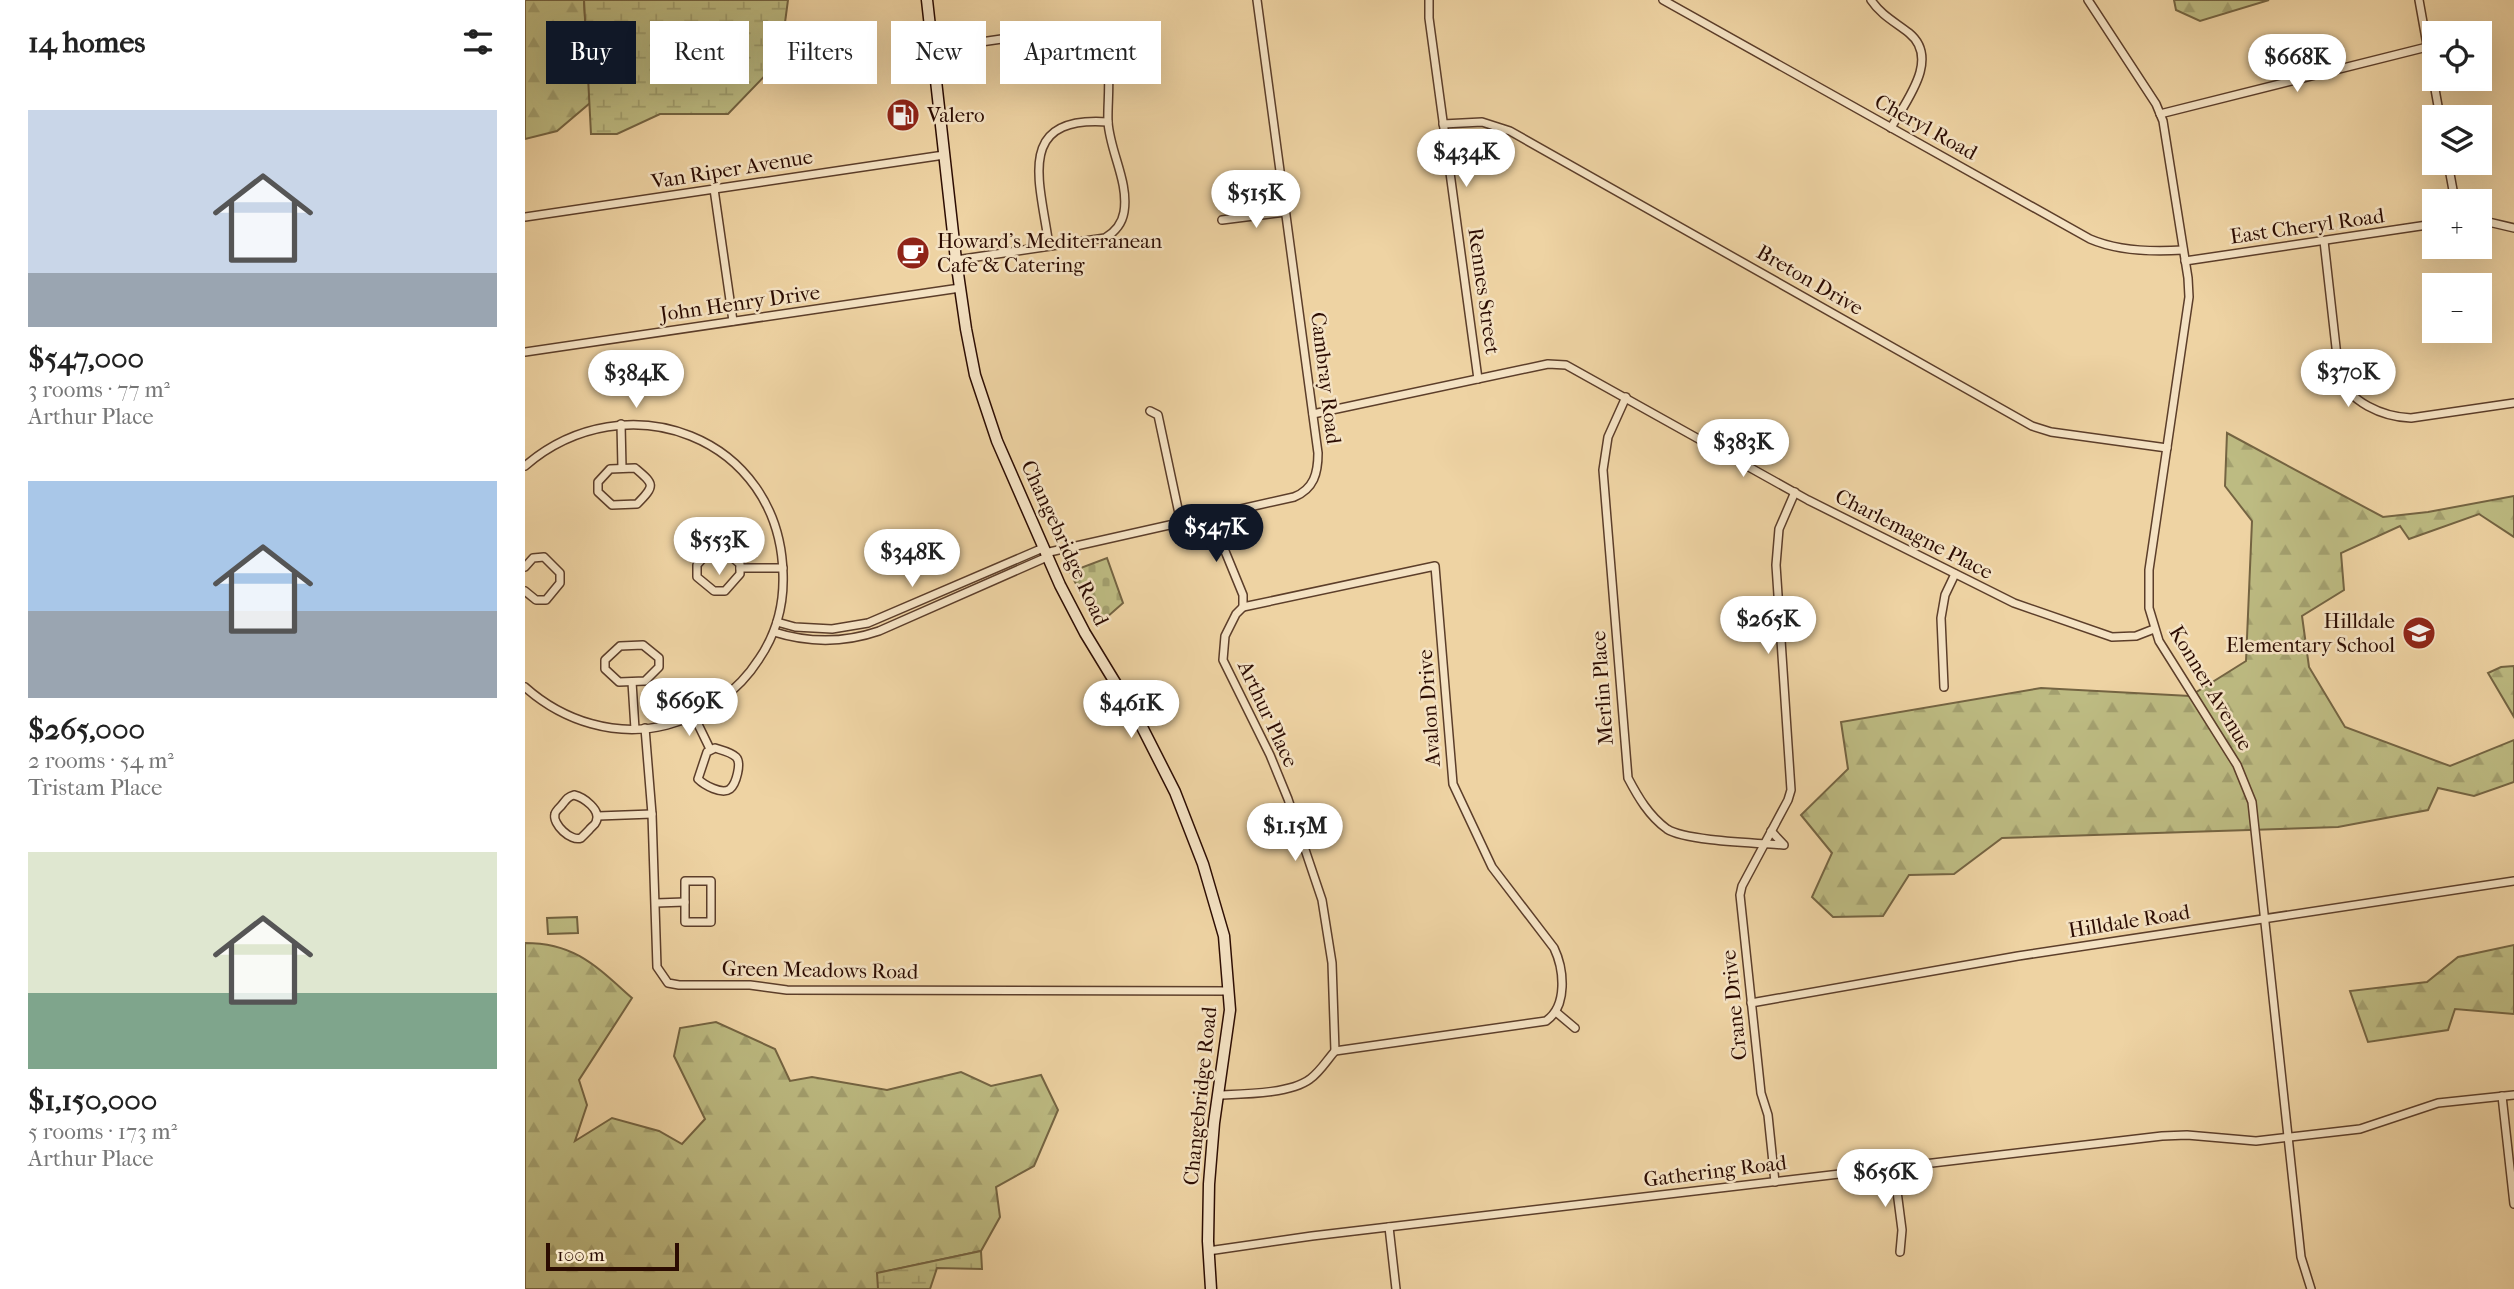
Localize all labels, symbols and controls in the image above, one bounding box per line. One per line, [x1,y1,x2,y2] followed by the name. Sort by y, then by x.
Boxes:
[546,21,636,84] chip: Buy
[650,21,749,84] chip: Rent
[763,21,877,84] chip: Filters
[891,21,986,84] chip: New
[1000,21,1161,84] chip: Apartment
[2422,21,2492,343] map controls
[2422,21,2492,91] button: locate
[459,23,497,61] icon: filters
[28,25,145,60] text: 14 homes
[2248,34,2346,94] pin: $668K
[2264,43,2330,70] text: $668K
[1871,89,1982,165] street label: Cheryl Road
[884,96,922,134] fuel station icon: Valero
[926,103,985,127] place label: Valero
[2422,105,2492,175] button: layers
[1417,130,1515,189] pin: $434K
[1433,138,1499,165] text: $434K
[649,144,814,194] street label: Van Riper Avenue
[200,155,326,281] icon: home
[1207,170,1305,230] pin: $515K
[1227,179,1285,206] text: $515K
[2422,189,2492,259] button: +
[2228,203,2386,249] street label: East Cheryl Road
[1463,226,1505,356] street label: Rennes Street
[937,229,1162,277] place label: Howard's Mediterranean Cafe & Catering
[894,234,932,272] cafe icon: Howard's Mediterranean Cafe & Catering
[1753,240,1867,320] street label: Breton Drive
[2422,273,2492,343] button: −
[656,280,822,326] street label: John Henry Drive
[1306,311,1346,446] street label: Cambray Road
[28,341,144,376] text: $547,000
[587,350,685,410] pin: $384K
[2299,350,2397,409] pin: $370K
[2317,358,2379,385] text: $370K
[604,359,668,386] text: $384K
[28,376,170,403] text: 3 rooms · 77 m²
[28,403,154,430] text: Arthur Place
[1694,420,1792,479] pin: $383K
[1713,428,1773,455] text: $383K
[1016,457,1114,630] street label: Changebridge Road
[1831,484,1997,584] street label: Charlemagne Place
[1167,504,1265,564] pin: $547K
[1184,513,1248,540] text: $547K
[670,518,768,577] pin: $553K
[200,526,326,652] icon: home
[690,526,748,553] text: $553K
[863,530,961,589] pin: $348K
[880,538,944,565] text: $348K
[1719,596,1817,656] pin: $265K
[1736,605,1800,632] text: $265K
[2226,609,2395,657] place label: Hilldale Elementary School
[2400,614,2438,652] school or university icon: Hilldale Elementary School
[2164,621,2258,755] street label: Konner Avenue
[1586,630,1618,746] street label: Merlin Place
[1413,649,1445,768] street label: Avalon Drive
[1232,656,1303,771] street label: Arthur Place
[640,678,738,738] pin: $669K
[1082,680,1180,740] pin: $461K
[656,687,722,714] text: $669K
[1099,689,1163,716] text: $461K
[28,712,145,747] text: $265,000
[28,747,174,774] text: 2 rooms · 54 m²
[28,774,162,801] text: Tristam Place
[1238,804,1352,863] pin: $1.15M
[1263,812,1327,839] text: $1.15M
[200,897,326,1023] icon: home
[2067,899,2192,942] street label: Hilldale Road
[1716,949,1752,1061] street label: Crane Drive
[722,956,919,984] street label: Green Meadows Road
[1179,1005,1221,1187] street label: Changebridge Road
[28,1083,157,1118] text: $1,150,000
[28,1118,177,1145] text: 5 rooms · 173 m²
[28,1145,154,1172] text: Arthur Place
[1642,1150,1788,1192] street label: Gathering Road
[1836,1150,1934,1209] pin: $656K
[1853,1158,1917,1185] text: $656K
[546,1240,679,1272] scale bar
[557,1244,605,1266] text: 100 m

